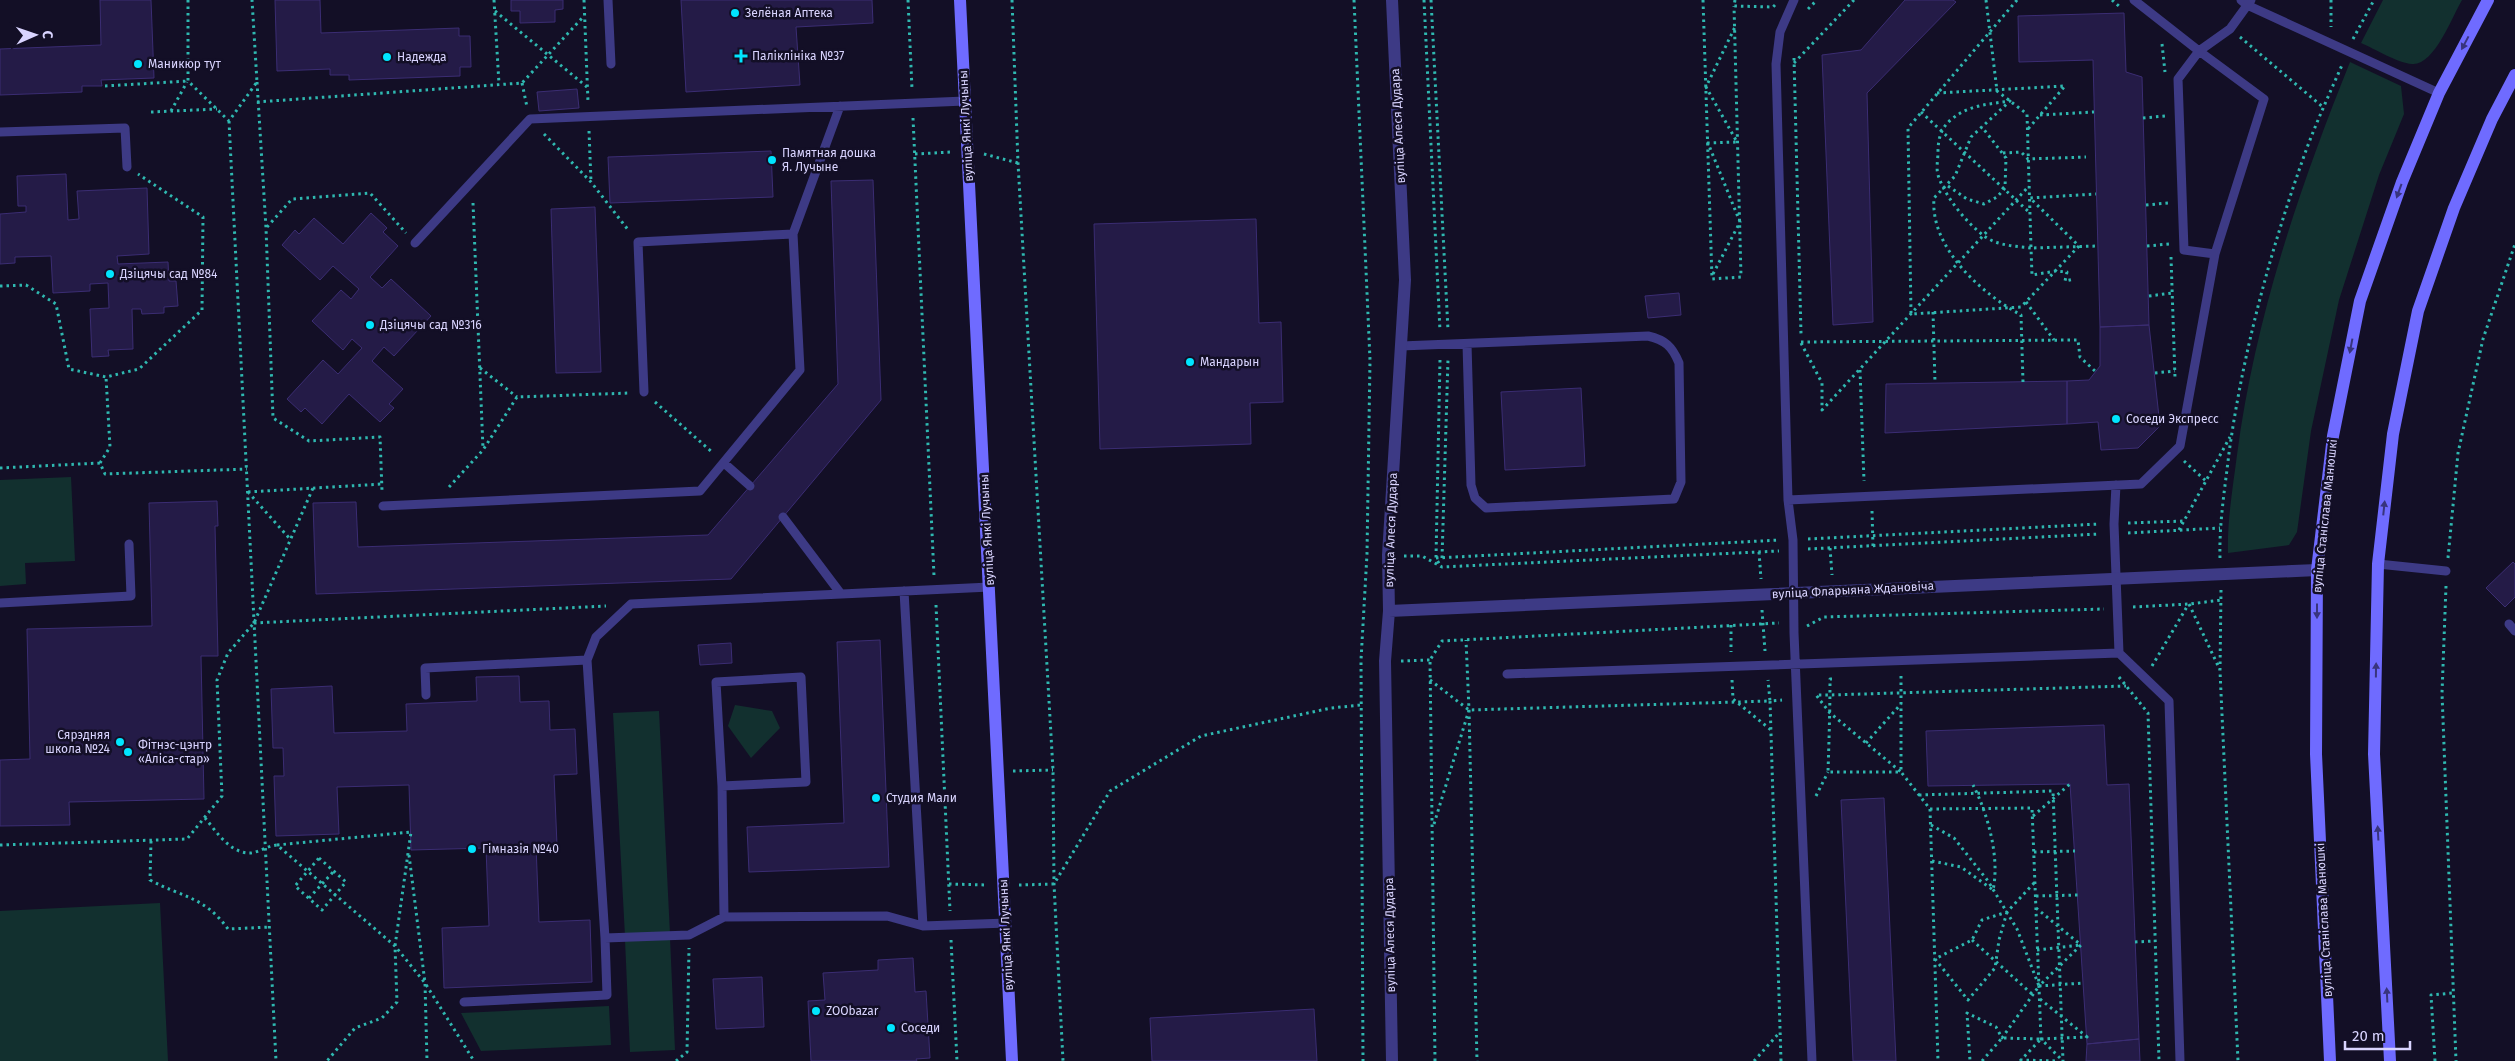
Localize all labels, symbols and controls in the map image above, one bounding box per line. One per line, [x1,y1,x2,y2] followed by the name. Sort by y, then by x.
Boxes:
[745,6,833,20] place label: Зелёная Аптека
[729,7,741,19] marker: Зелёная Аптека
[10,10,60,60] north arrow
[39,30,56,39] text: С
[2461,36,2469,50] one-way arrow
[734,49,748,63] marker: Паліклініка №37
[752,49,844,63] place label: Паліклініка №37
[397,50,447,64] place label: Надежда
[381,51,393,63] marker: Надежда
[148,57,221,71] place label: Маникюр тут
[132,58,144,70] marker: Маникюр тут
[1388,68,1408,184] street label: вуліца Алеся Дудара
[956,70,976,182] street label: вуліца Янкі Лучыны
[782,146,876,174] place label: Памятная дошка Я. Лучыне
[766,154,778,166] marker: Памятная дошка Я. Лучыне
[2395,184,2403,199] one-way arrow
[119,267,218,281] place label: Дзіцячы сад №84
[104,268,116,280] marker: Дзіцячы сад №84
[379,318,482,332] place label: Дзіцячы сад №316
[364,319,376,331] marker: Дзіцячы сад №316
[2346,339,2354,355] one-way arrow
[1200,355,1259,369] place label: Мандарын
[1184,356,1196,368] marker: Мандарын
[2126,412,2219,426] place label: Соседи Экспресс
[2110,413,2122,425] marker: Соседи Экспресс
[2310,438,2340,594] street label: вуліца Станіслава Манюшкі
[1382,472,1400,588] street label: вуліца Алеся Дудара
[977,474,997,586] street label: вуліца Янкі Лучыны
[2380,500,2388,516] one-way arrow
[1772,579,1934,601] street label: вуліца Фларыяна Ждановіча
[2313,603,2321,619] one-way arrow
[2372,662,2380,678] one-way arrow
[45,728,111,756] place label: Сярэдняя школа №24
[114,736,126,748] marker: Сярэдняя школа №24
[138,738,212,766] place label: Фітнэс-цэнтр «Аліса-стар»
[122,746,134,758] marker: Фітнэс-цэнтр «Аліса-стар»
[886,791,957,805] place label: Студия Мали
[870,792,882,804] marker: Студия Мали
[2374,824,2382,840] one-way arrow
[482,842,559,856] place label: Гімназія №40
[2313,842,2335,998] street label: вуліца Станіслава Манюшкі
[466,843,478,855] marker: Гімназія №40
[1382,877,1398,993] street label: вуліца Алеся Дудара
[996,879,1016,991] street label: вуліца Янкі Лучыны
[2382,987,2390,1003] one-way arrow
[826,1004,879,1018] place label: ZOObazar
[810,1005,822,1017] marker: ZOObazar
[2345,1018,2410,1050] scale bar
[901,1021,940,1035] place label: Соседи
[885,1022,897,1034] marker: Соседи
[2352,1027,2385,1045] text: 20 m

